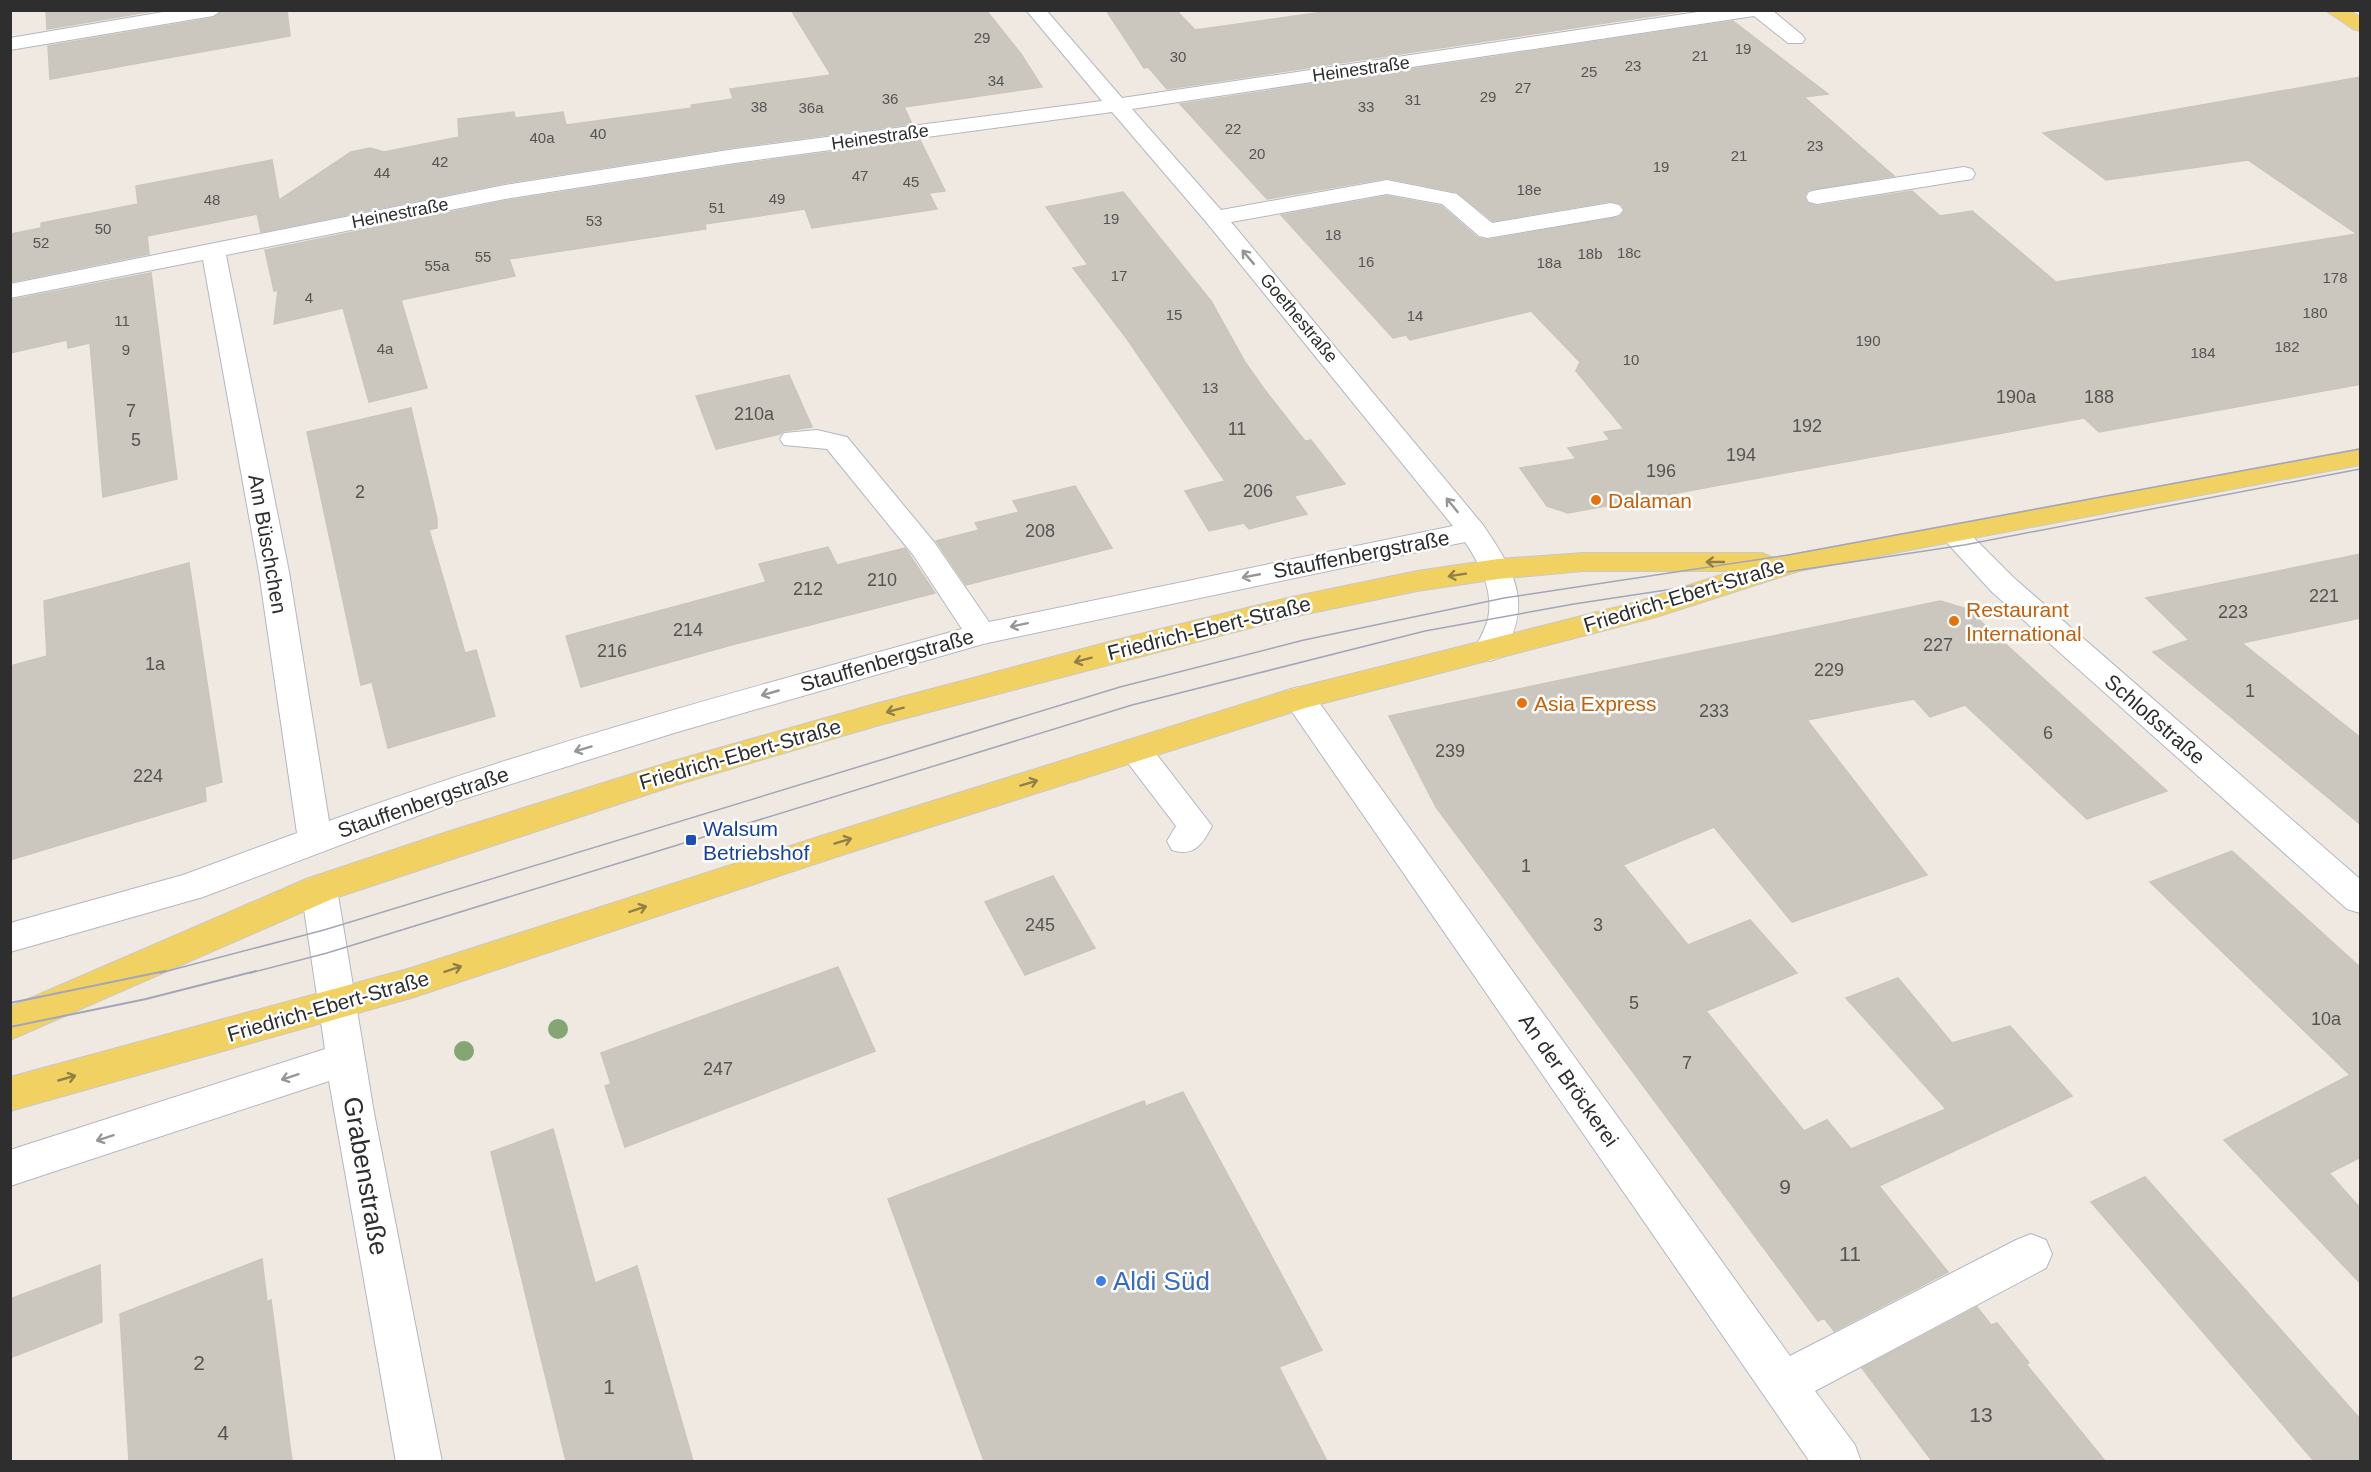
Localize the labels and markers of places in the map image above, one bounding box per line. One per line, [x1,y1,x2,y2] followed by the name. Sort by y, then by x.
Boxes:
[1608,489,1692,512] place label: Dalaman
[1589,493,1603,507] marker: Dalaman
[1966,598,2082,645] place label: Restaurant International
[1947,614,1961,628] marker: Restaurant International
[1534,692,1657,715] place label: Asia Express
[1515,696,1529,710] marker: Asia Express
[703,817,809,864] place label: Walsum Betriebshof
[684,833,698,847] marker: Walsum Betriebshof
[1113,1266,1210,1296] place label: Aldi Süd
[1094,1274,1108,1288] marker: Aldi Süd

